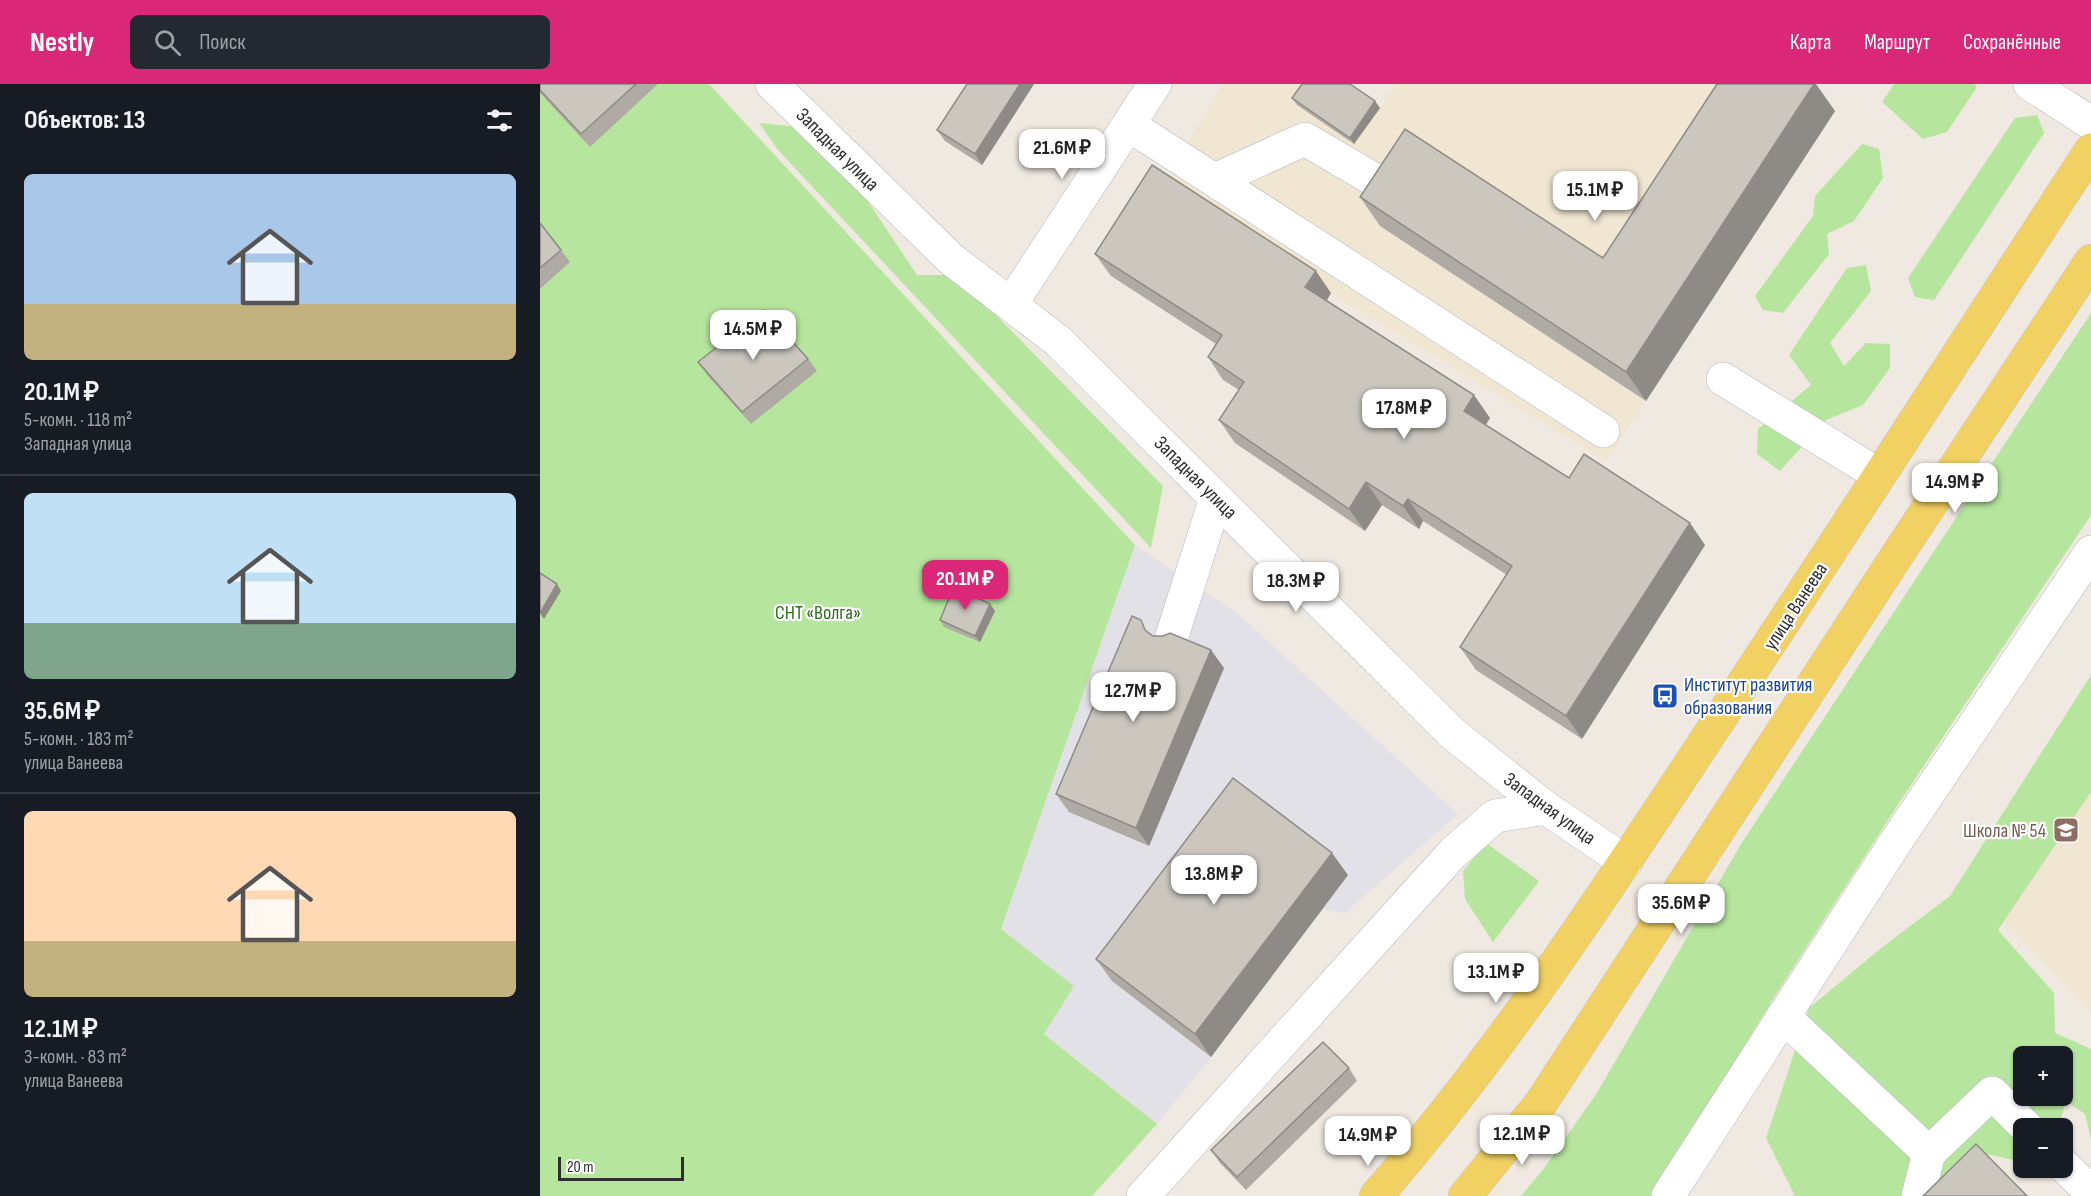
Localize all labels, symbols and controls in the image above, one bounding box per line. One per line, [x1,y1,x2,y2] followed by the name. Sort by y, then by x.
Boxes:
[130,15,550,69] search box
[30,26,94,59] text: Nestly
[151,26,184,59] icon: search
[199,29,246,56] text: Поиск
[1790,30,1831,55] text: Карта
[1864,30,1930,55] text: Маршрут
[1963,30,2061,55] text: Сохранённые
[791,103,884,196] street label: Западная улица
[483,104,516,137] icon: filters
[24,105,145,136] text: Объектов: 13
[1007,129,1117,180] pin: 21.6M ₽
[1033,136,1091,160] text: 21.6M ₽
[1540,171,1650,222] pin: 15.1M ₽
[1567,178,1623,202] text: 15.1M ₽
[216,213,324,321] icon: home
[698,310,808,361] pin: 14.5M ₽
[724,317,782,341] text: 14.5M ₽
[24,377,99,408] text: 20.1M ₽
[1349,389,1459,440] pin: 17.8M ₽
[1376,396,1432,420] text: 17.8M ₽
[24,408,132,432] text: 5-комн. · 118 m²
[1149,431,1242,524] street label: Западная улица
[24,432,132,456] text: Западная улица
[1900,463,2010,514] pin: 14.9M ₽
[1926,470,1984,494] text: 14.9M ₽
[216,532,324,640] icon: home
[1759,558,1833,655] street label: улица Ванеева
[910,560,1020,611] pin: 20.1M ₽
[1241,562,1351,613] pin: 18.3M ₽
[936,567,994,591] text: 20.1M ₽
[1267,569,1325,593] text: 18.3M ₽
[775,601,861,625] park label: СНТ «Волга»
[1078,672,1188,723] pin: 12.7M ₽
[1684,673,1812,720] place label: Институт развития образования
[1105,679,1161,703] text: 12.7M ₽
[1650,681,1680,711] bus stop icon: Институт развития образования
[24,696,100,727] text: 35.6M ₽
[24,727,134,751] text: 5-комн. · 183 m²
[24,751,123,775] text: улица Ванеева
[1499,767,1600,850] street label: Западная улица
[2051,815,2081,845] school or university icon: Школа № 54
[1963,819,2046,843] place label: Школа № 54
[216,850,324,958] icon: home
[1159,855,1269,906] pin: 13.8M ₽
[1185,862,1243,886] text: 13.8M ₽
[1626,884,1736,935] pin: 35.6M ₽
[1652,891,1710,915] text: 35.6M ₽
[1441,953,1551,1004] pin: 13.1M ₽
[1468,960,1524,984] text: 13.1M ₽
[24,1014,98,1045] text: 12.1M ₽
[24,1045,127,1069] text: 3-комн. · 83 m²
[2013,1046,2073,1178] map controls
[2013,1046,2073,1106] button: +
[24,1069,123,1093] text: улица Ванеева
[1467,1115,1577,1166] pin: 12.1M ₽
[1313,1116,1423,1167] pin: 14.9M ₽
[2013,1118,2073,1178] button: −
[1494,1122,1550,1146] text: 12.1M ₽
[1339,1123,1397,1147] text: 14.9M ₽
[558,1154,684,1182] scale bar
[567,1158,594,1177] text: 20 m

